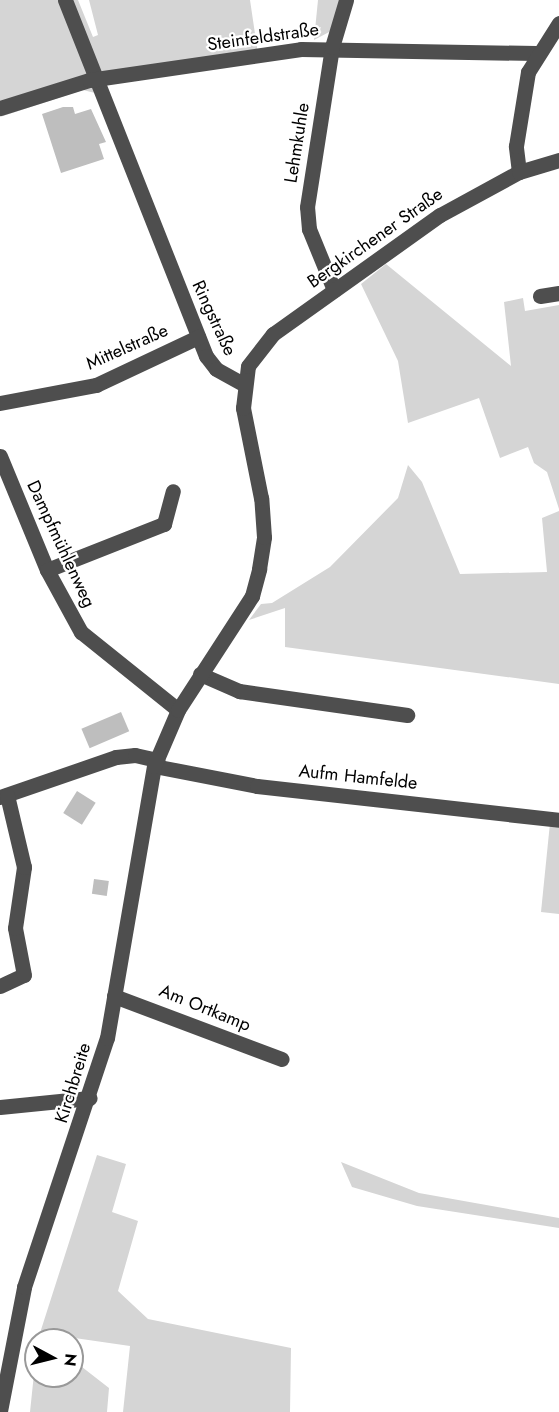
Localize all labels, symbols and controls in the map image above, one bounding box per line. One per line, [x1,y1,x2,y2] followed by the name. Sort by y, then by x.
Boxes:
[206,18,320,56] street label: Steinfeldstraße
[280,101,314,185] street label: Lehmkuhle
[303,183,447,293] street label: Bergkirchener Straße
[187,277,241,359] street label: Ringstraße
[83,319,171,375] street label: Mittelstraße
[22,477,100,611] street label: Dampfmühlenweg
[298,760,418,794] street label: Aufm Hamfelde
[156,980,254,1036] street label: Am Ortkamp
[51,1040,95,1126] street label: Kirchbreite
[24,1328,84,1388] north arrow
[58,1352,83,1368] text: N

